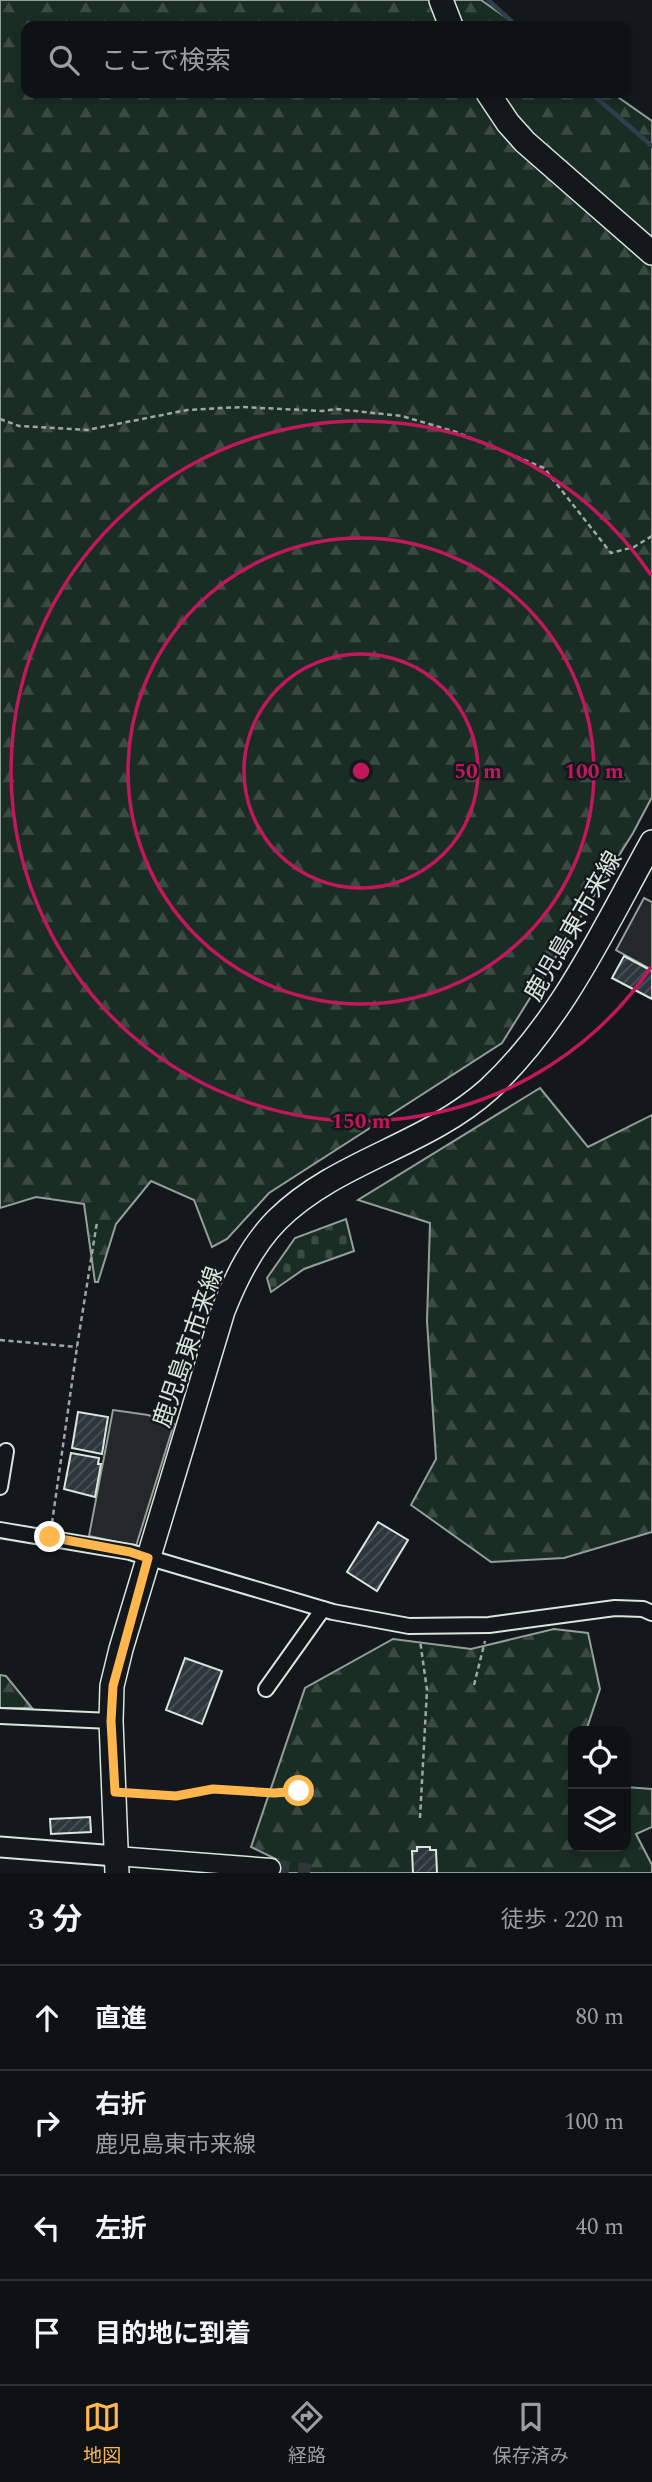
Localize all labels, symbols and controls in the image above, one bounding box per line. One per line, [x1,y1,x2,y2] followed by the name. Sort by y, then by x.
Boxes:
[21,21,631,98] search box
[45,41,83,79] icon: search
[101,41,231,81] text: ここで検索
[454,756,502,788] text: 50 m
[564,756,624,788] text: 100 m
[349,759,373,783] centre of rings
[516,845,631,1008] street label: 鹿児島東市来線
[331,1106,391,1138] text: 150 m
[145,1262,233,1433] street label: 鹿児島東市来線
[34,1521,65,1552] route end
[568,1726,631,1852] map controls
[568,1726,631,1789] button: locate
[283,1775,314,1806] route start
[568,1789,631,1852] button: layers
[28,1897,82,1943] text: 3 分
[501,1903,624,1938] text: 徒歩 · 220 m
[28,1999,66,2037] icon: ahead
[95,1999,147,2039] text: 直進
[575,2000,624,2035] text: 80 m
[95,2085,147,2125] text: 右折
[28,2104,66,2142] icon: right
[564,2105,624,2140] text: 100 m
[95,2128,256,2163] text: 鹿児島東市来線
[28,2209,66,2247] icon: left
[95,2209,147,2249] text: 左折
[575,2210,624,2245] text: 40 m
[28,2314,66,2352] icon: arrive
[95,2314,251,2354] text: 目的地に到着
[83,2398,121,2471] tab: 地図
[288,2398,326,2471] tab: 経路
[493,2398,569,2471] tab: 保存済み

